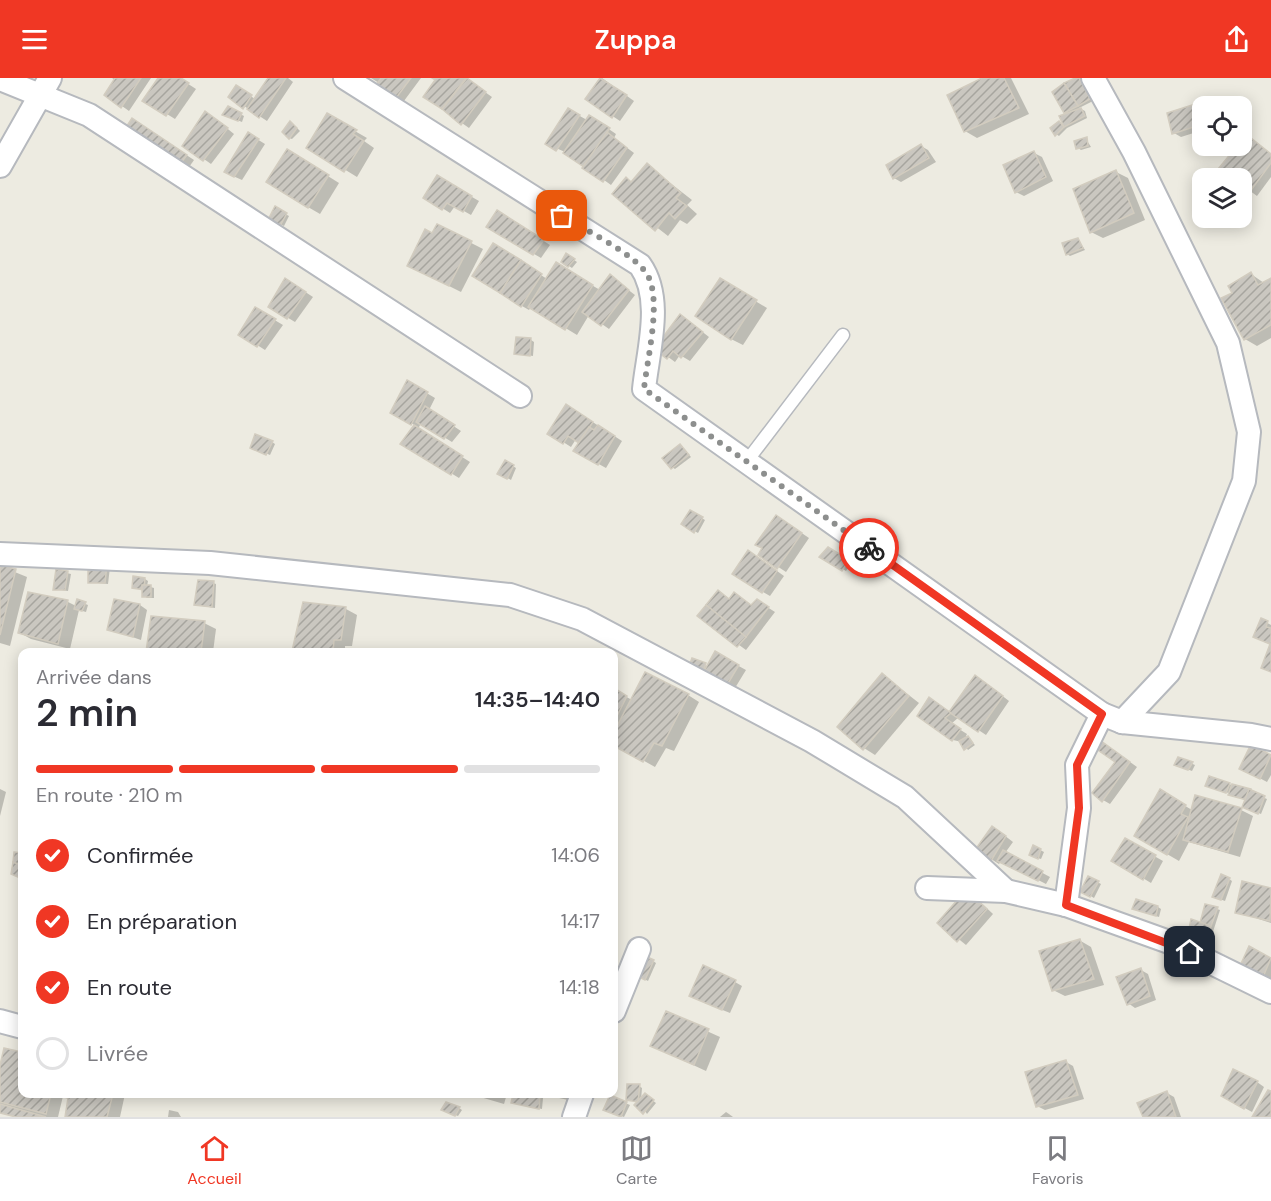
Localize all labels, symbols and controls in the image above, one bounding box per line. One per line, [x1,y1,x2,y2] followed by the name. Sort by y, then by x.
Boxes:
[595,22,677,57] text: Zuppa
[18,23,51,56] icon: menu
[1220,23,1253,56] icon: share
[1192,96,1252,228] map controls
[1192,96,1252,156] button: locate
[1192,168,1252,228] button: layers
[536,190,587,241] pin
[545,199,578,232] icon: bag
[839,518,899,578] courier
[853,532,886,565] icon: bike
[36,664,152,690] text: Arrivée dans
[475,685,600,714] text: 14:35–14:40
[36,687,138,738] text: 2 min
[36,782,183,808] text: En route · 210 m
[36,839,69,872] icon: check
[87,841,194,870] text: Confirmée
[551,842,600,868] text: 14:06
[36,905,69,938] icon: check
[87,907,237,936] text: En préparation
[561,908,600,934] text: 14:17
[1164,926,1215,977] pin
[1173,935,1206,968] icon: home
[36,971,69,1004] icon: check
[87,973,172,1002] text: En route
[559,974,600,1000] text: 14:18
[87,1039,148,1068] text: Livrée
[187,1132,241,1189] tab: Accueil
[616,1132,657,1189] tab: Carte
[1032,1132,1084,1189] tab: Favoris

